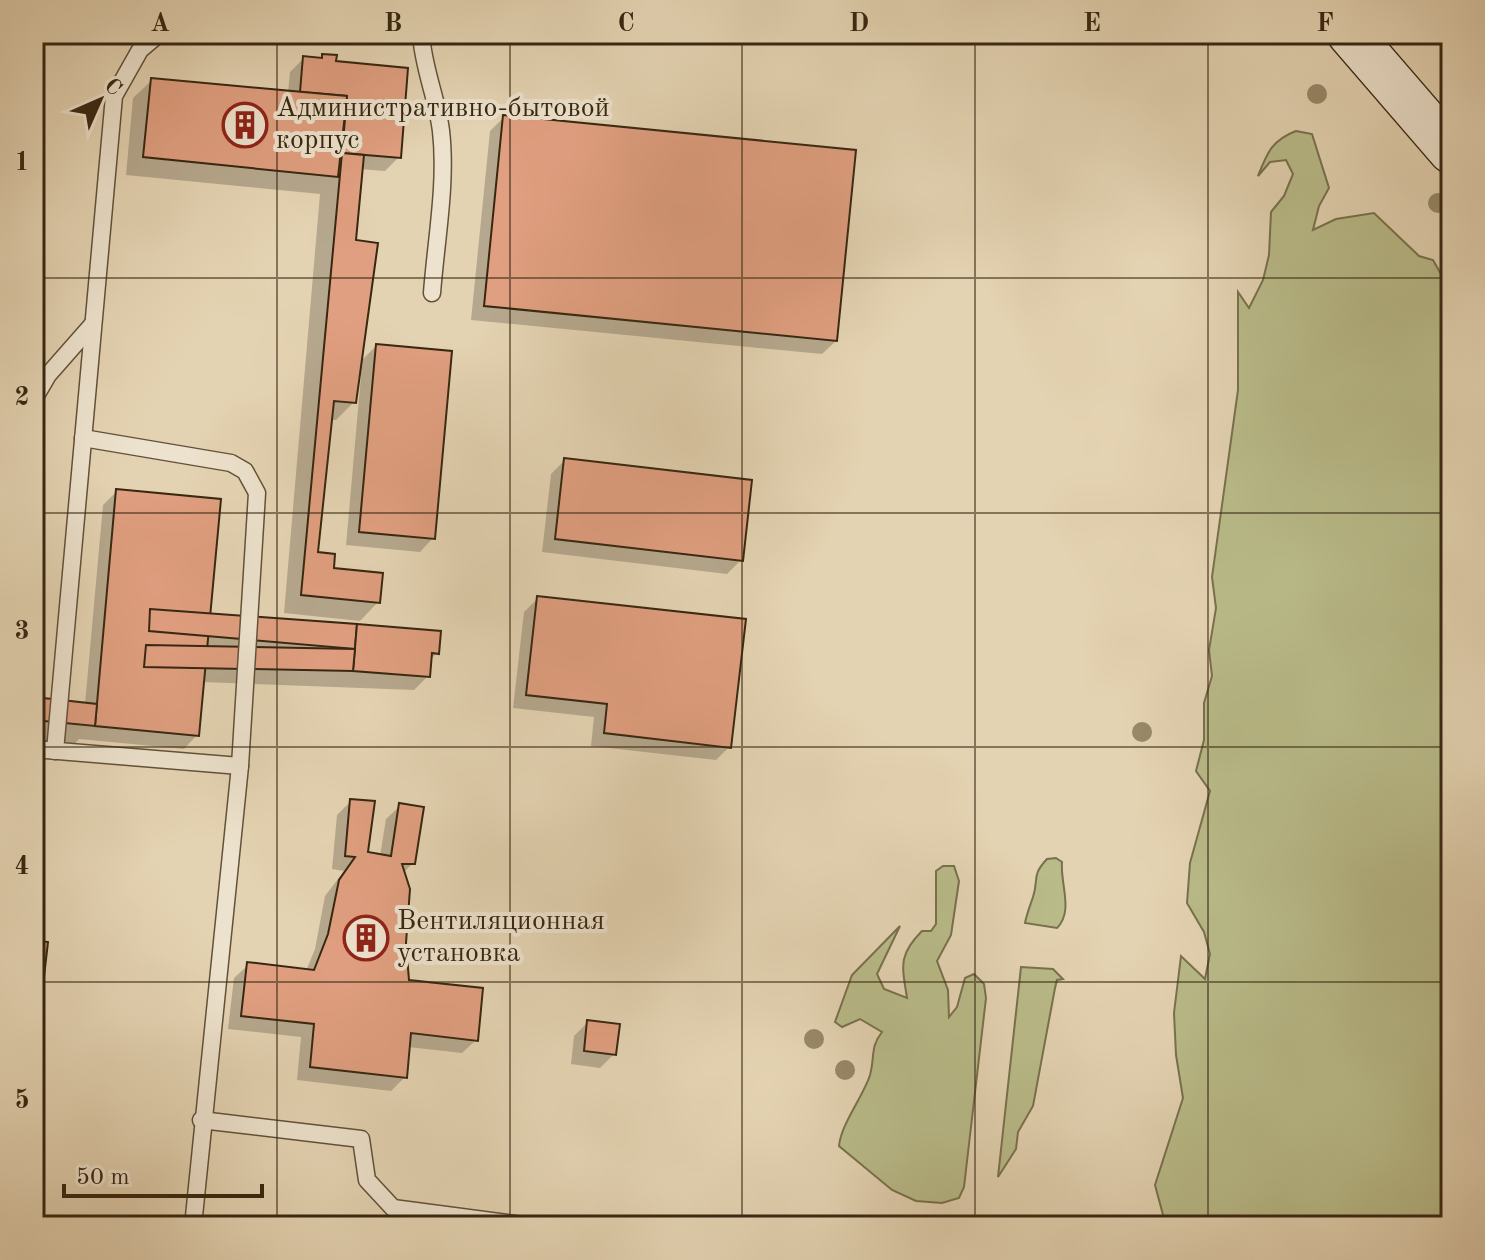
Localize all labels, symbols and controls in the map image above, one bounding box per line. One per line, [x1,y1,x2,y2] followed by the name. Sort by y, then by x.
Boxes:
[150,11,170,37] text: A
[384,11,402,37] text: B
[617,11,635,37] text: C
[849,11,869,37] text: D
[1083,11,1101,37] text: E
[1316,11,1334,37] text: F
[60,60,140,140] north arrow
[100,74,126,100] text: С
[276,95,610,155] place label: Административно-бытовой корпус
[221,101,269,149] building icon: Административно-бытовой корпус
[14,150,30,176] text: 1
[14,385,30,411] text: 2
[14,619,30,645] text: 3
[14,854,30,880] text: 4
[397,908,605,968] place label: Вентиляционная установка
[342,914,390,962] building icon: Вентиляционная установка
[14,1088,30,1114] text: 5
[64,1148,262,1198] scale bar
[76,1166,130,1190] text: 50 m

